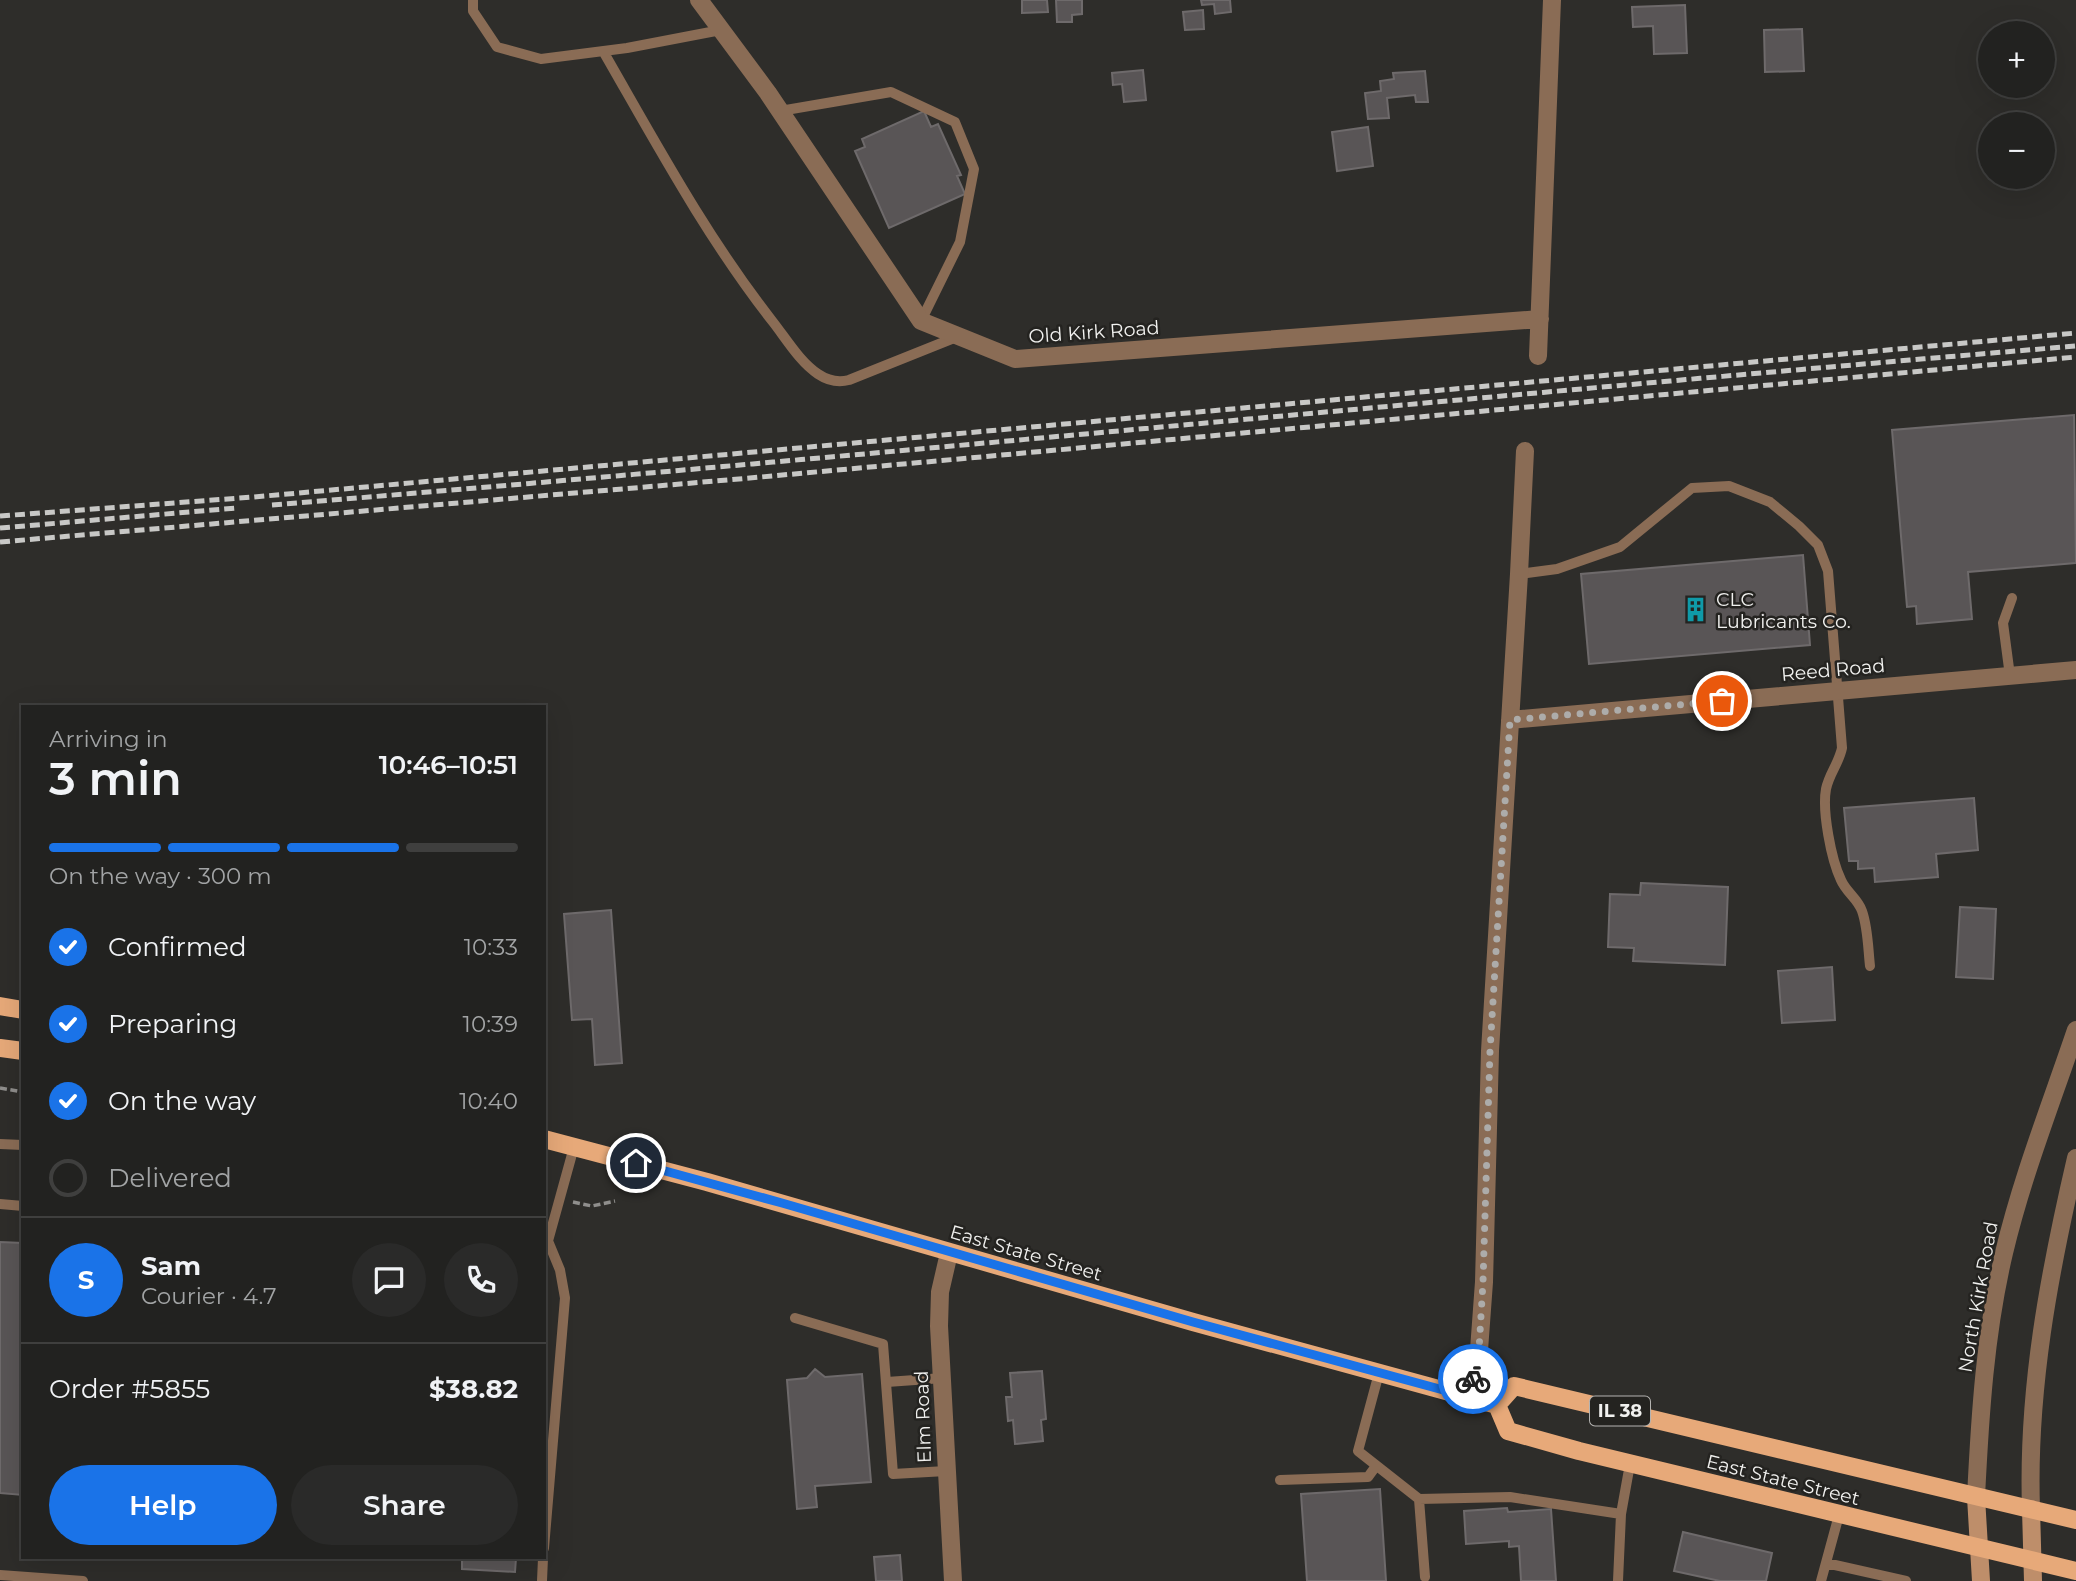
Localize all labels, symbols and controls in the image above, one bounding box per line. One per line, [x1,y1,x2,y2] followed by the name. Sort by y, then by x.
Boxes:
[1978,21,2055,189] map controls
[1978,21,2055,98] button: +
[1978,112,2055,189] button: −
[1028,316,1160,348] street label: Old Kirk Road
[1716,588,1851,633] place label: CLC Lubricants Co.
[1682,596,1710,624] building icon: CLC Lubricants Co.
[1780,654,1886,686] street label: Reed Road
[1692,671,1752,731] pin
[1703,682,1741,720] icon: bag
[49,725,168,753] text: Arriving in
[379,749,518,781] text: 10:46–10:51
[49,750,182,807] text: 3 min
[49,862,272,890] text: On the way · 300 m
[49,928,87,966] icon: check
[108,931,247,963] text: Confirmed
[464,933,518,961] text: 10:33
[49,1005,87,1043] icon: check
[108,1008,237,1040] text: Preparing
[463,1010,518,1038] text: 10:39
[49,1082,87,1120] icon: check
[108,1085,256,1117] text: On the way
[459,1087,518,1115] text: 10:40
[606,1133,666,1193] pin
[617,1144,655,1182] icon: home
[108,1162,232,1194] text: Delivered
[947,1220,1105,1286] street label: East State Street
[1953,1220,2003,1374] street label: North Kirk Road
[352,1243,426,1317] button: chat
[444,1243,518,1317] button: phone
[141,1250,201,1282] text: Sam
[78,1264,94,1296] text: S
[141,1282,277,1310] text: Courier · 4.7
[1438,1344,1508,1414] courier
[1454,1360,1492,1398] icon: bike
[910,1370,936,1464] street label: Elm Road
[49,1373,210,1405] text: Order #5855
[429,1373,518,1405] text: $38.82
[1590,1396,1650,1426] road number: IL 38
[1704,1450,1862,1510] street label: East State Street
[49,1465,277,1545] button: Help
[291,1465,518,1545] button: Share

